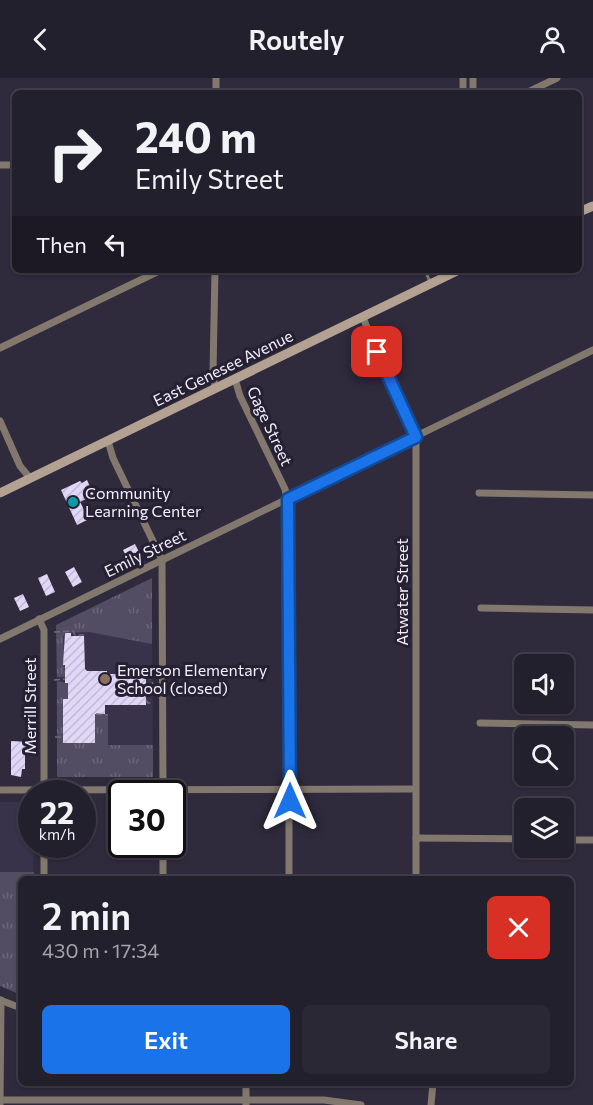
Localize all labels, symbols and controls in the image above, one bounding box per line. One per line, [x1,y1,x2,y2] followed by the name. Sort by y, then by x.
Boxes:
[24,23,57,56] icon: back
[248,23,345,56] text: Routely
[536,23,569,56] icon: person
[135,110,257,162] text: 240 m
[36,114,114,192] icon: right
[135,162,284,195] text: Emily Street
[99,228,132,261] icon: left
[36,231,87,258] text: Then
[150,325,296,410] street label: East Genesee Avenue
[351,326,402,377] pin
[360,335,393,368] icon: arrive
[244,383,297,469] street label: Gage Street
[85,483,202,520] place label: Community Learning Center
[66,495,80,509] marker: Community Learning Center
[101,524,189,580] street label: Emily Street
[392,538,411,646] street label: Atwater Street
[514,654,574,858] map controls
[514,654,574,714] button: sound
[20,657,39,755] street label: Merrill Street
[117,660,267,697] place label: Emerson Elementary School (closed)
[98,672,112,686] marker: Emerson Elementary School (closed)
[514,726,574,786] button: search
[258,769,322,833] position arrow
[108,780,186,858] speed limit sign: 30
[40,793,74,830] text: 22
[514,798,574,858] button: layers
[39,825,75,843] text: km/h
[42,893,131,937] text: 2 min
[487,896,550,959] button: close
[42,938,159,962] text: 430 m · 17:34
[42,1005,290,1074] button: Exit
[302,1005,550,1074] button: Share

